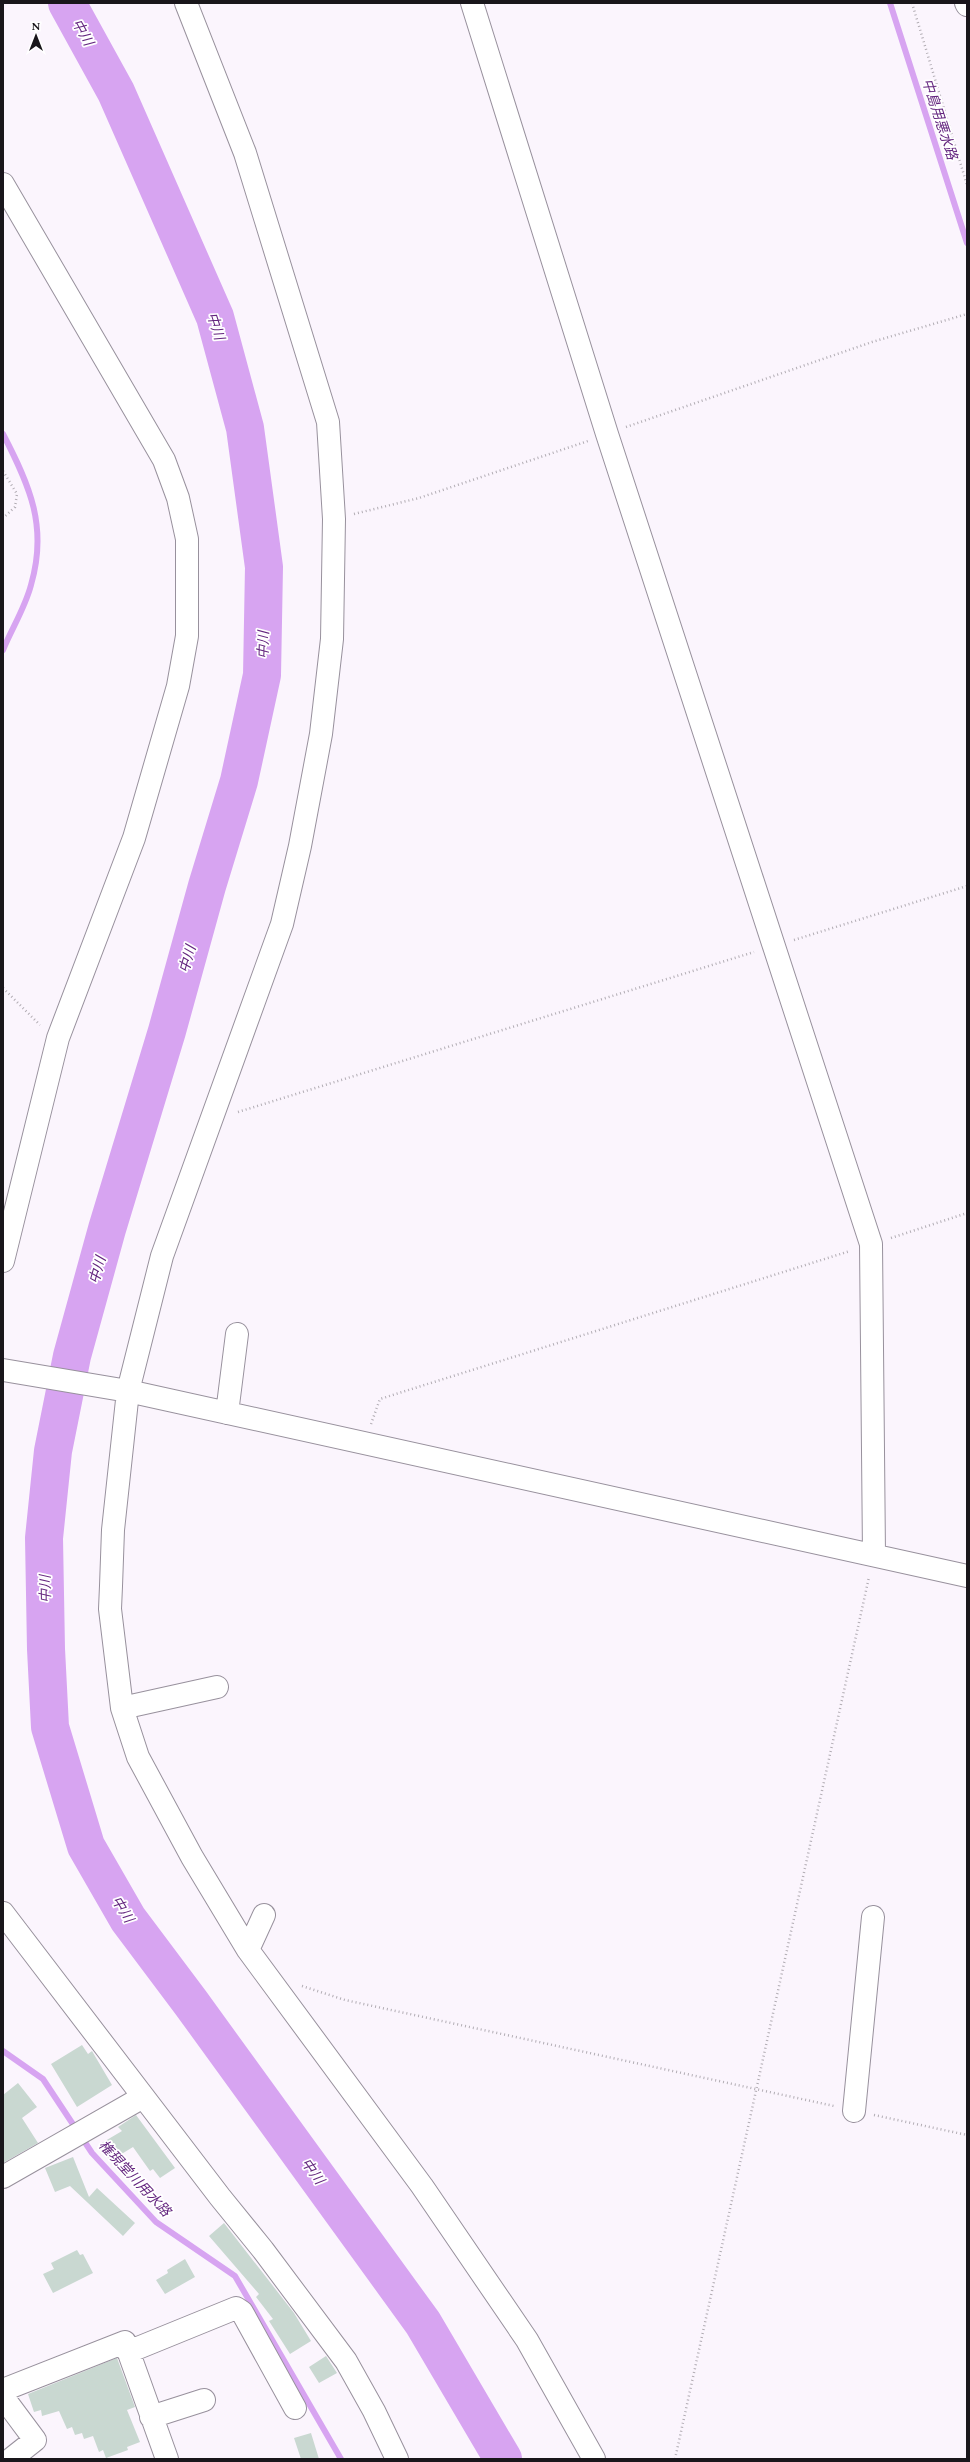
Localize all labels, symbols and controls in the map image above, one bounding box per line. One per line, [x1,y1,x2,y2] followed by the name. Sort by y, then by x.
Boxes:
[67,15,100,51] water label: 中川
[16,16,56,56] north arrow
[32,18,41,35] text: N
[917,76,963,163] water label: 中島用悪水路
[201,310,230,345] water label: 中川
[253,629,274,659] water label: 中川
[174,941,202,975] water label: 中川
[84,1252,112,1286] water label: 中川
[35,1573,56,1603] water label: 中川
[106,1892,140,1928] water label: 中川
[94,2135,176,2222] water label: 権現堂川用水路
[296,2154,330,2190] water label: 中川

